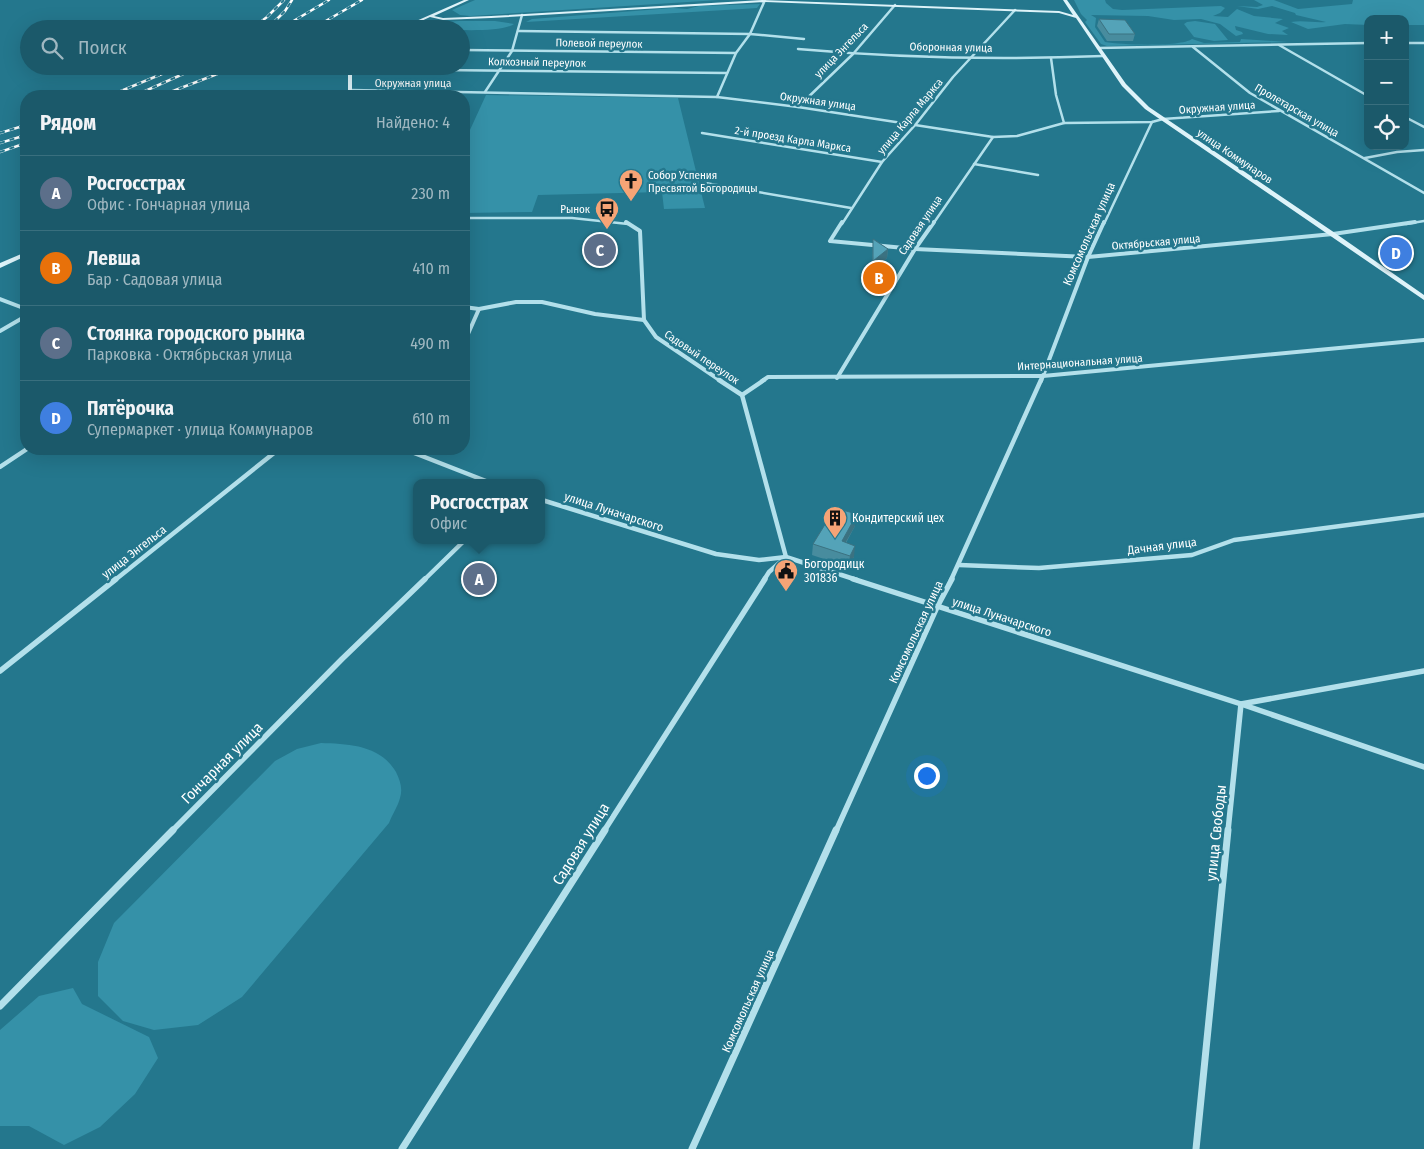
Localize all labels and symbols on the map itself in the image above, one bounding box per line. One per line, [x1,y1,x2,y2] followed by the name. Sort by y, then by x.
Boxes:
[812,20,871,81] street label: улица Энгельса
[555,36,643,51] street label: Полевой переулок
[910,40,992,55] street label: Оборонная улица
[488,55,587,70] street label: Колхозный переулок
[875,76,946,157] street label: улица Карла Маркса
[375,77,451,90] street label: Окружная улица
[1252,81,1341,140] street label: Пролетарская улица
[779,90,857,113] street label: Окружная улица
[1178,98,1256,117] street label: Окружная улица
[734,124,852,155] street label: 2-й проезд Карла Маркса
[1194,126,1275,186] street label: улица Коммунаров
[618,168,644,202] church icon: Собор Успения Пресвятой Богородицы
[648,169,758,195] place label: Собор Успения Пресвятой Богородицы
[1060,180,1118,288] street label: Комсомольская улица
[896,193,945,257] street label: Садовая улица
[594,196,620,230] bus stop icon: Рынок
[560,203,591,216] place label: Рынок
[584,231,616,269] pin: C
[1111,232,1201,253] street label: Октябрьская улица
[1380,234,1412,272] pin: D
[863,259,895,297] pin: B
[662,328,742,388] street label: Садовый переулок
[1017,352,1143,373] street label: Интернациональная улица
[563,489,665,535] street label: улица Луначарского
[822,505,848,539] building icon: Кондитерский цех
[852,511,945,525] place label: Кондитерский цех
[99,522,169,581] street label: улица Энгельса
[1126,535,1198,557] street label: Дачная улица
[804,557,865,585] place label: Богородицк 301836
[773,558,799,592] public building icon: Богородицк 301836
[463,560,495,598] pin: A
[886,578,946,686] street label: Комсомольская улица
[951,594,1053,640] street label: улица Луначарского
[177,718,267,808] street label: Гончарная улица
[914,763,940,789] your location
[1202,784,1230,882] street label: улица Свободы
[549,800,613,888] street label: Садовая улица
[719,947,777,1055] street label: Комсомольская улица

